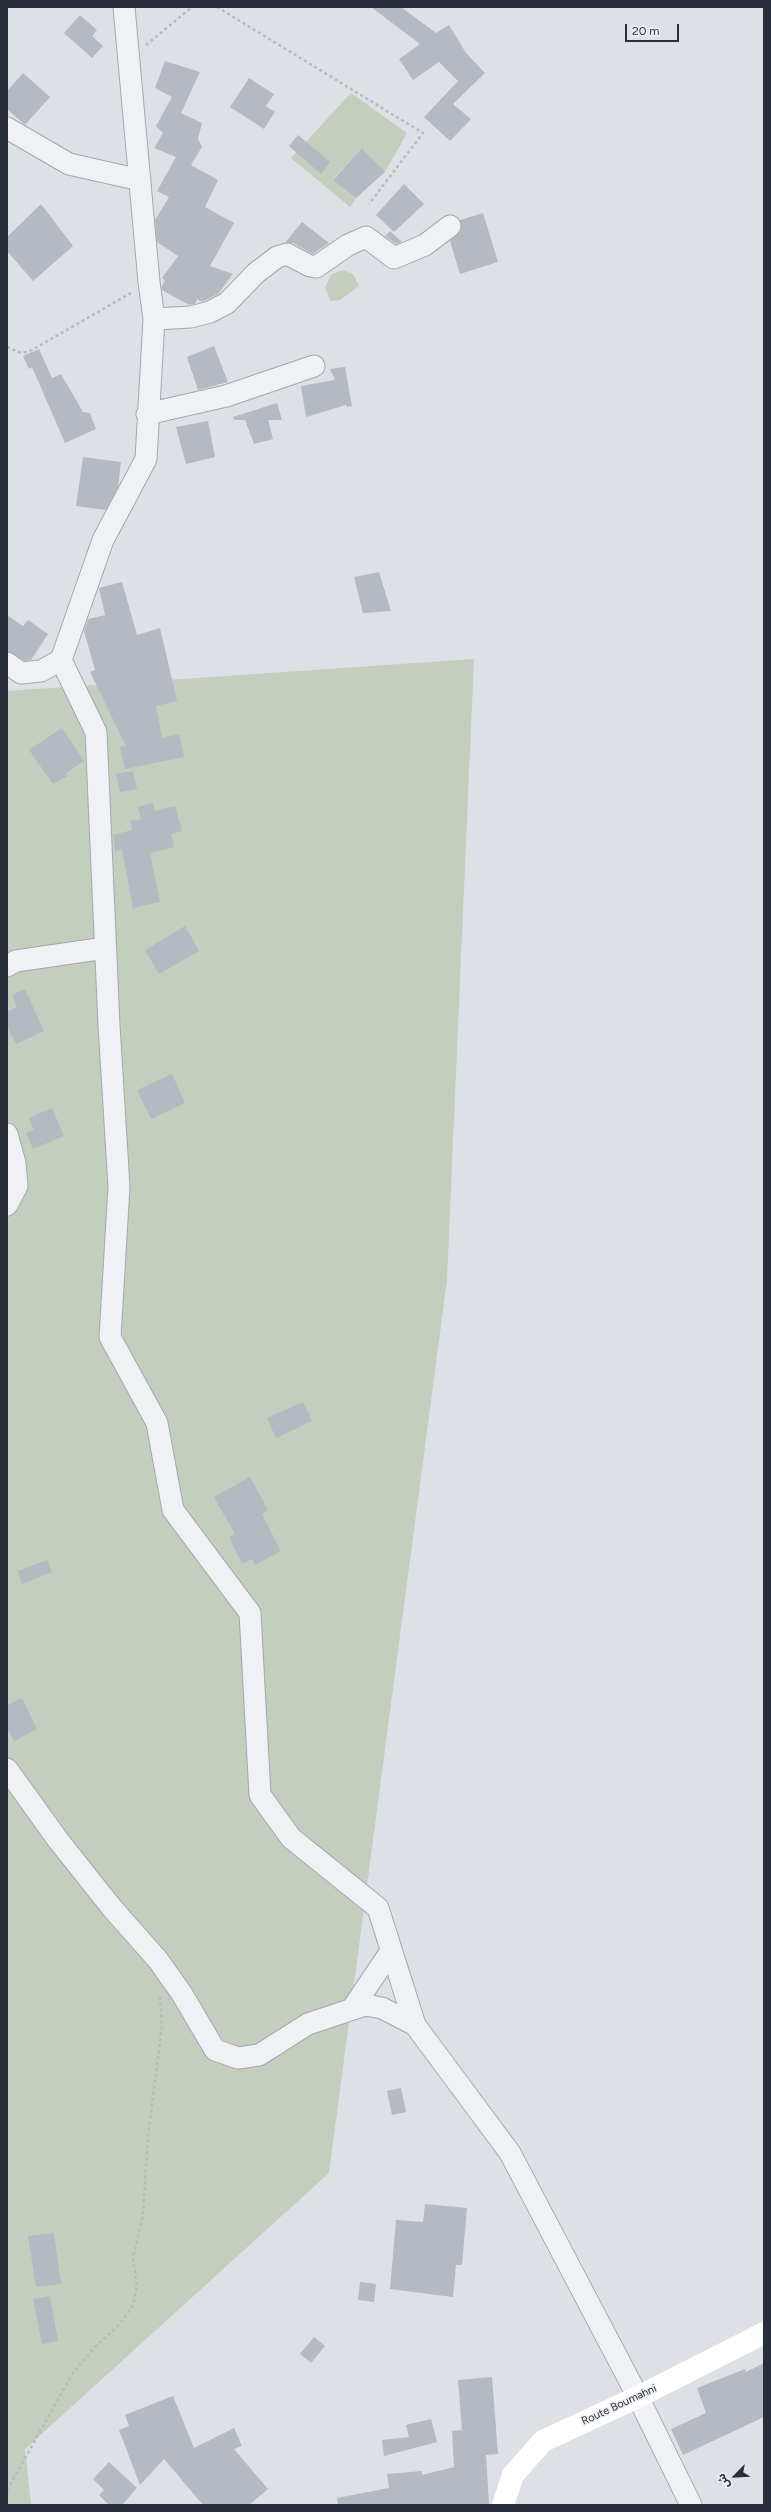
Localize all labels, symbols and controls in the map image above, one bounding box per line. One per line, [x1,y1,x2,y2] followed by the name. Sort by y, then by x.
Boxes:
[627,16,681,42] scale bar
[632,24,660,38] text: 20 m
[579,2382,659,2428] street label: Route Boumahni
[715,2456,755,2496] north arrow
[715,2472,733,2491] text: ش

